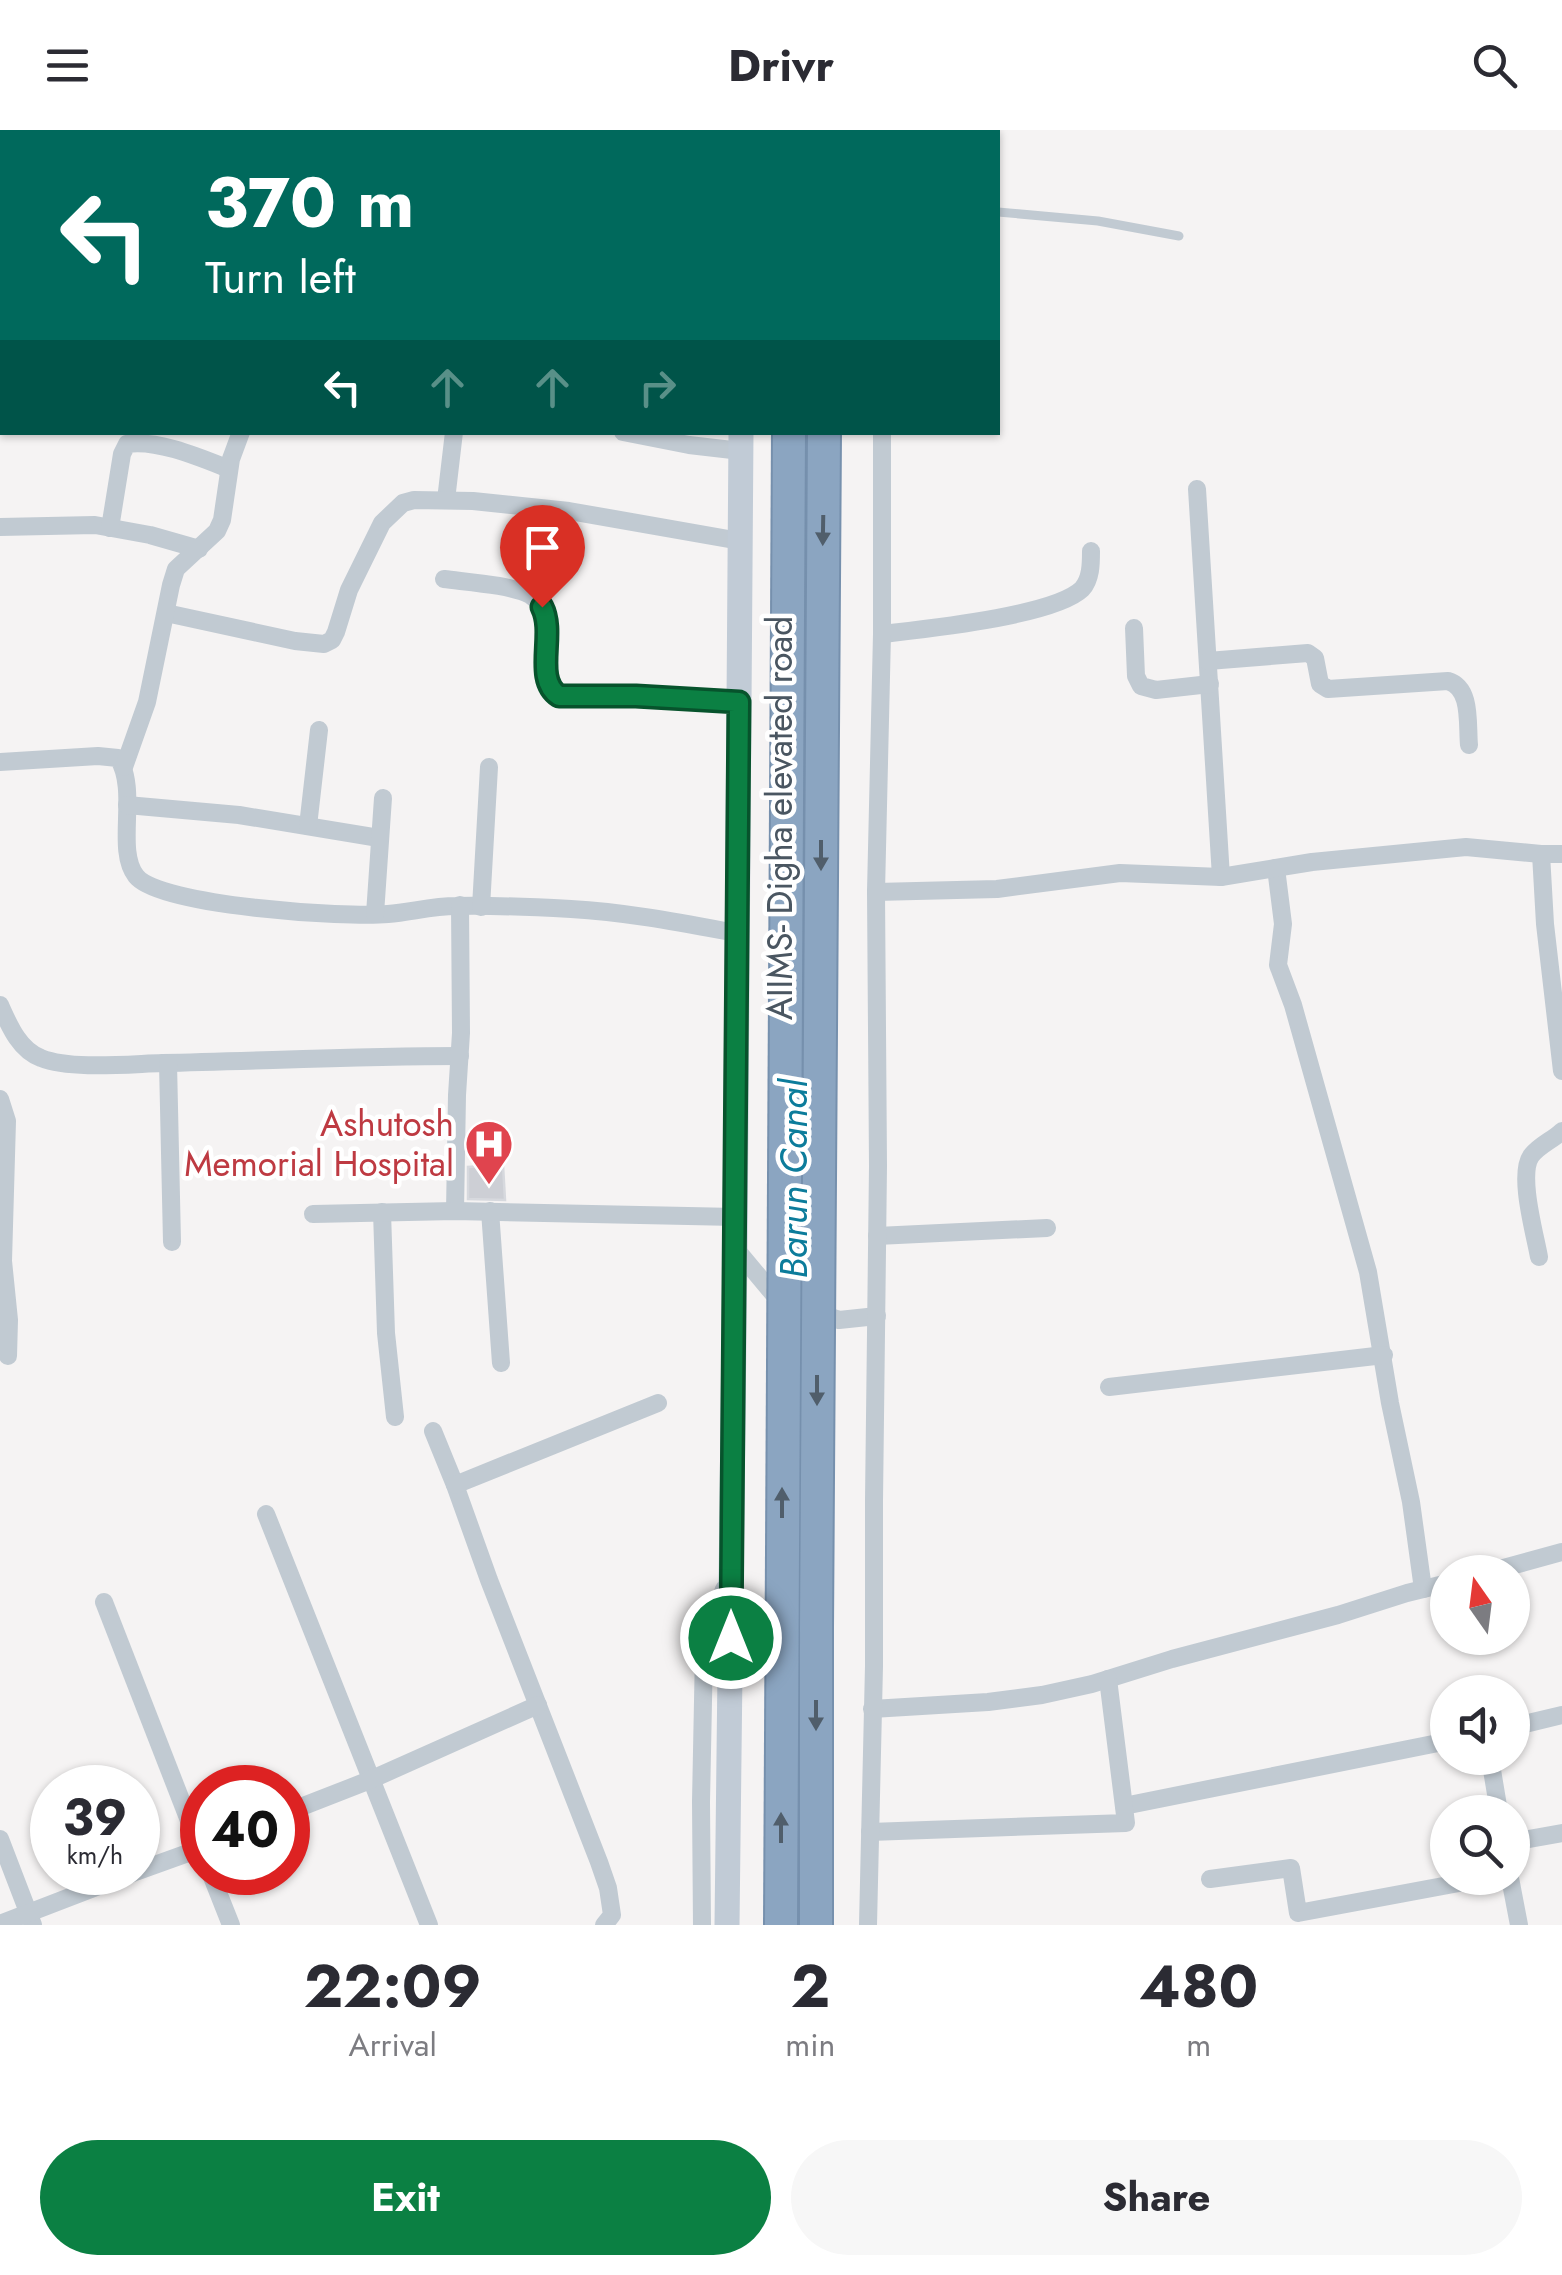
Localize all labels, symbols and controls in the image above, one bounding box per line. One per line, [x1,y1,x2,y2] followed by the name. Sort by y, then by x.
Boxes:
[728,33,834,98] text: Drivr
[40,38,95,93] icon: menu
[1467,38,1522,93] icon: search
[205,152,414,253] text: 370 m
[40,170,170,300] icon: left
[205,245,356,310] text: Turn left
[315,360,370,415] icon: left
[420,360,475,415] icon: ahead
[525,360,580,415] icon: ahead
[630,360,685,415] icon: right
[500,505,585,608] pin
[814,514,830,546] one-way arrow
[515,520,570,575] icon: arrive
[755,616,805,1020] street label: AIIMS- Digha elevated road
[812,839,828,871] one-way arrow
[766,1078,821,1279] water label: Barun Canal
[184,1099,454,1189] place label: Ashutosh Memorial Hospital
[463,1118,515,1186] hospital icon: Ashutosh Memorial Hospital
[809,1374,825,1406] one-way arrow
[774,1486,790,1518] one-way arrow
[1430,1555,1530,1655] north arrow
[1430,1555,1530,1895] map controls
[679,1586,783,1690] position arrow
[1430,1675,1530,1775] button: sound
[808,1699,824,1731] one-way arrow
[180,1765,310,1895] speed limit sign: 40
[63,1781,127,1854] text: 39
[1430,1795,1530,1895] button: search
[773,1811,789,1843] one-way arrow
[67,1837,123,1873] text: km/h
[304,1943,482,2030] text: 22:09
[791,1943,830,2030] text: 2
[1139,1943,1258,2030] text: 480
[349,2022,437,2068] text: Arrival
[785,2022,835,2068] text: min
[1186,2022,1211,2068] text: m
[40,2140,771,2255] button: Exit
[791,2140,1522,2255] button: Share

